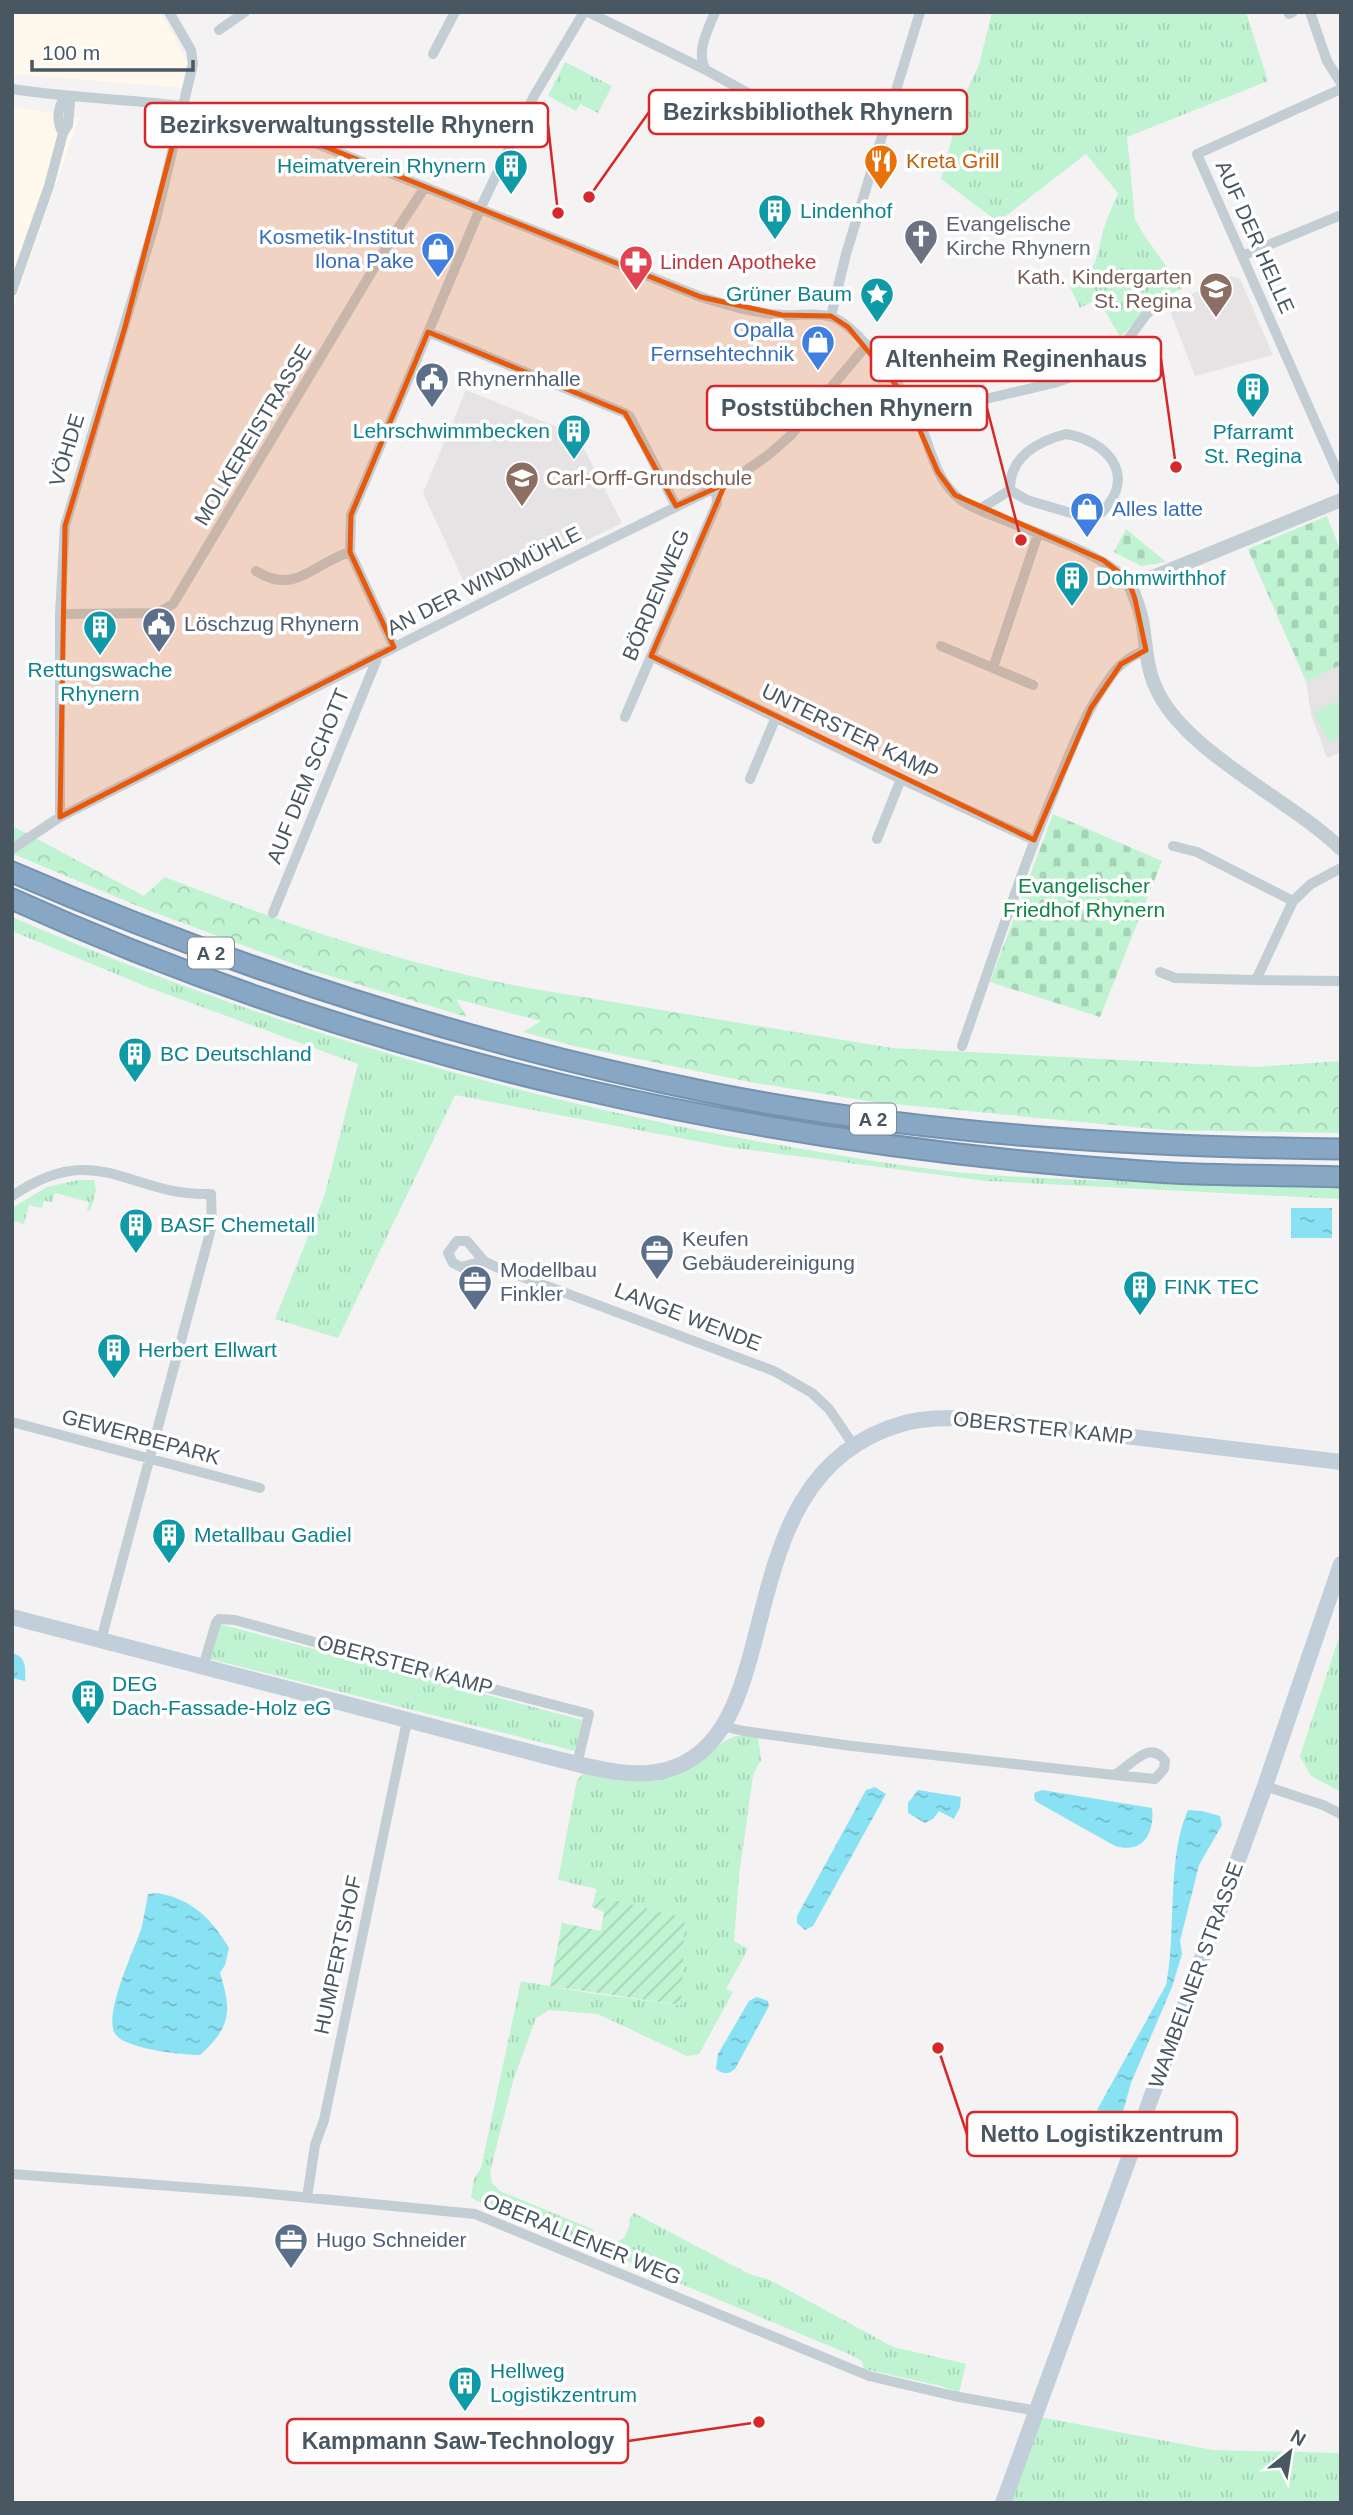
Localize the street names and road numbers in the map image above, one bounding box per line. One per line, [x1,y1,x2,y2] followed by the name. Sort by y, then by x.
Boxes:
[1211,157,1299,317] street label: AUF DER HELLE
[190,340,316,529] street label: MOLKEREISTRASSE
[45,411,88,489] street label: VÖHDE
[383,522,585,640] street label: AN DER WINDMÜHLE
[618,526,693,664] street label: BÖRDENWEG
[758,679,942,784] street label: UNTERSTER KAMP
[262,685,353,867] street label: AUF DEM SCHOTT
[188,937,234,968] road number: A 2
[850,1104,896,1134] road number: A 2
[612,1278,765,1355] street label: LANGE WENDE
[59,1404,223,1469] street label: GEWERBEPARK
[952,1407,1134,1448] street label: OBERSTER KAMP
[315,1630,495,1699] street label: OBERSTER KAMP
[1144,1859,1247,2091] street label: WAMBELNER STRASSE
[309,1873,366,2036] street label: HUMPERTSHOF
[480,2188,684,2289] street label: OBERALLENER WEG

